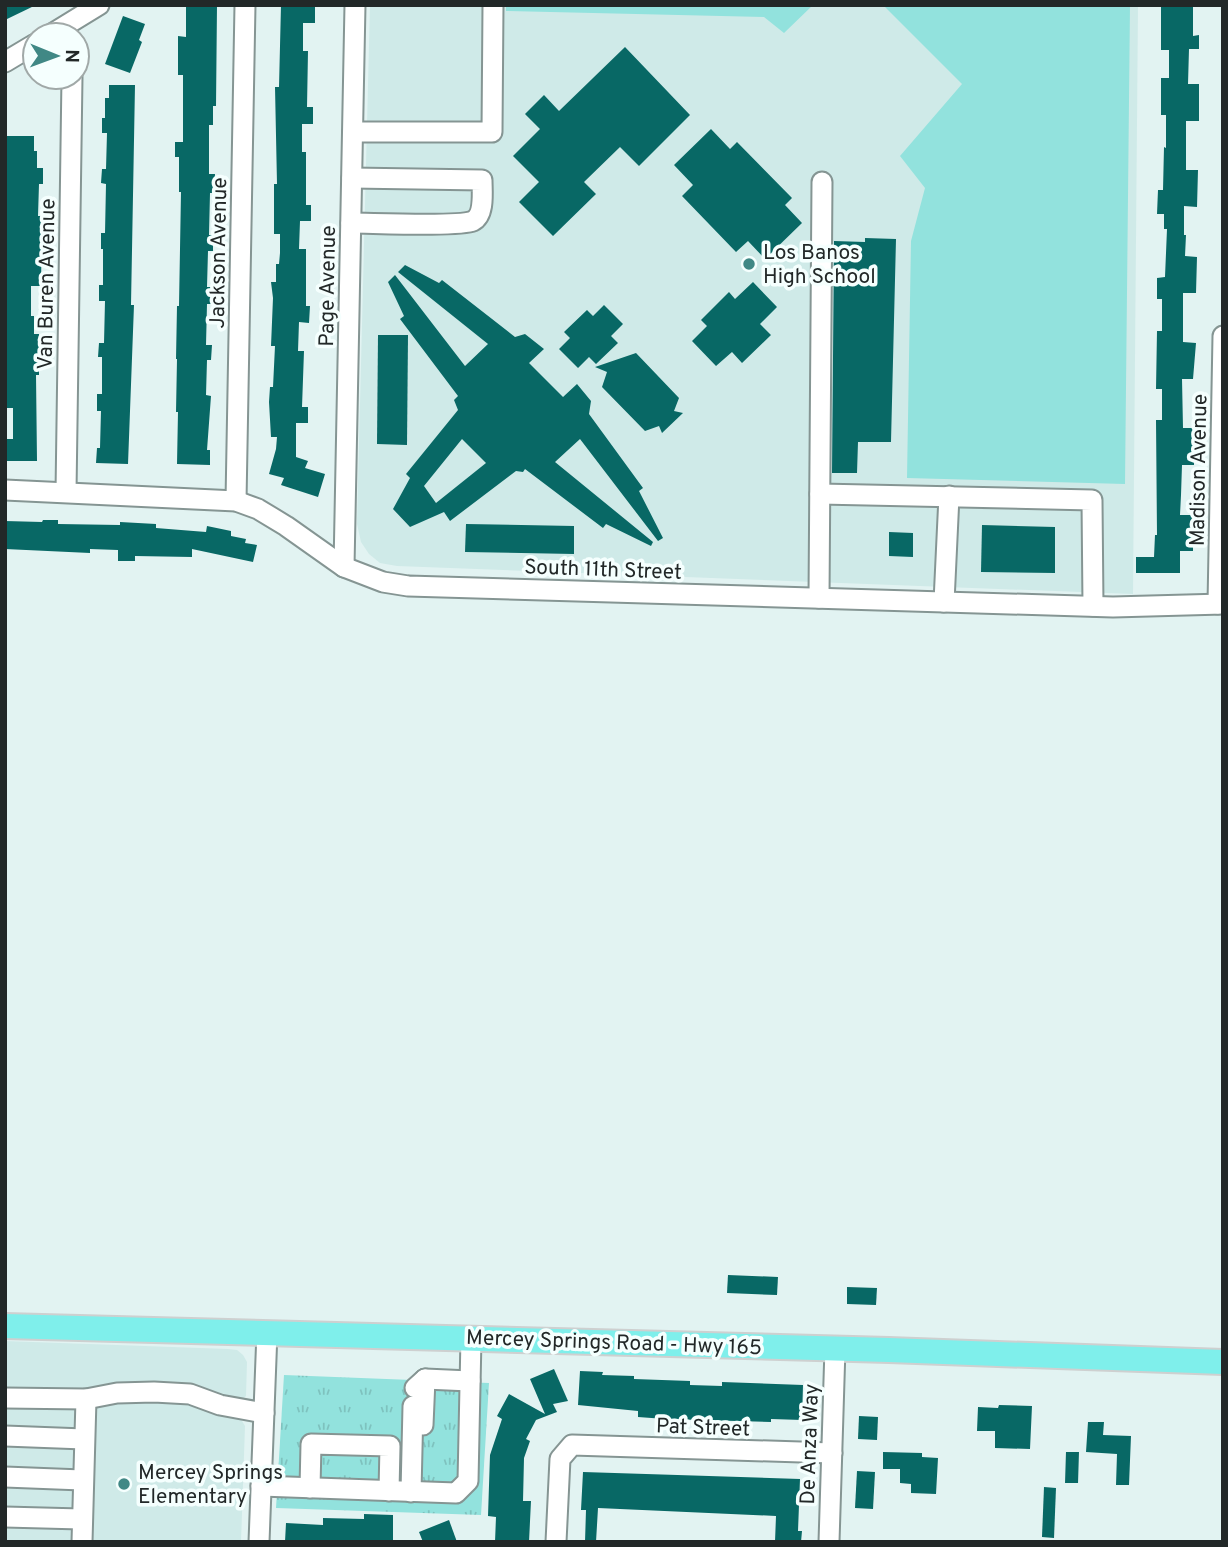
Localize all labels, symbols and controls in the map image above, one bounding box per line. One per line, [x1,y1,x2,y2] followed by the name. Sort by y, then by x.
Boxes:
[21,21,91,91] north arrow
[59,49,83,63] text: N
[205,177,234,329] street label: Jackson Avenue
[33,198,62,370] street label: Van Buren Avenue
[314,225,343,347] street label: Page Avenue
[763,240,876,291] place label: Los Banos High School
[741,256,757,272] marker: Los Banos High School
[1185,394,1214,546] street label: Madison Avenue
[524,554,682,587] street label: South 11th Street
[465,1325,762,1362] street label: Mercey Springs Road - Hwy 165
[795,1383,826,1505] street label: De Anza Way
[655,1413,751,1444] street label: Pat Street
[138,1460,283,1511] place label: Mercey Springs Elementary
[116,1476,132,1492] marker: Mercey Springs Elementary

